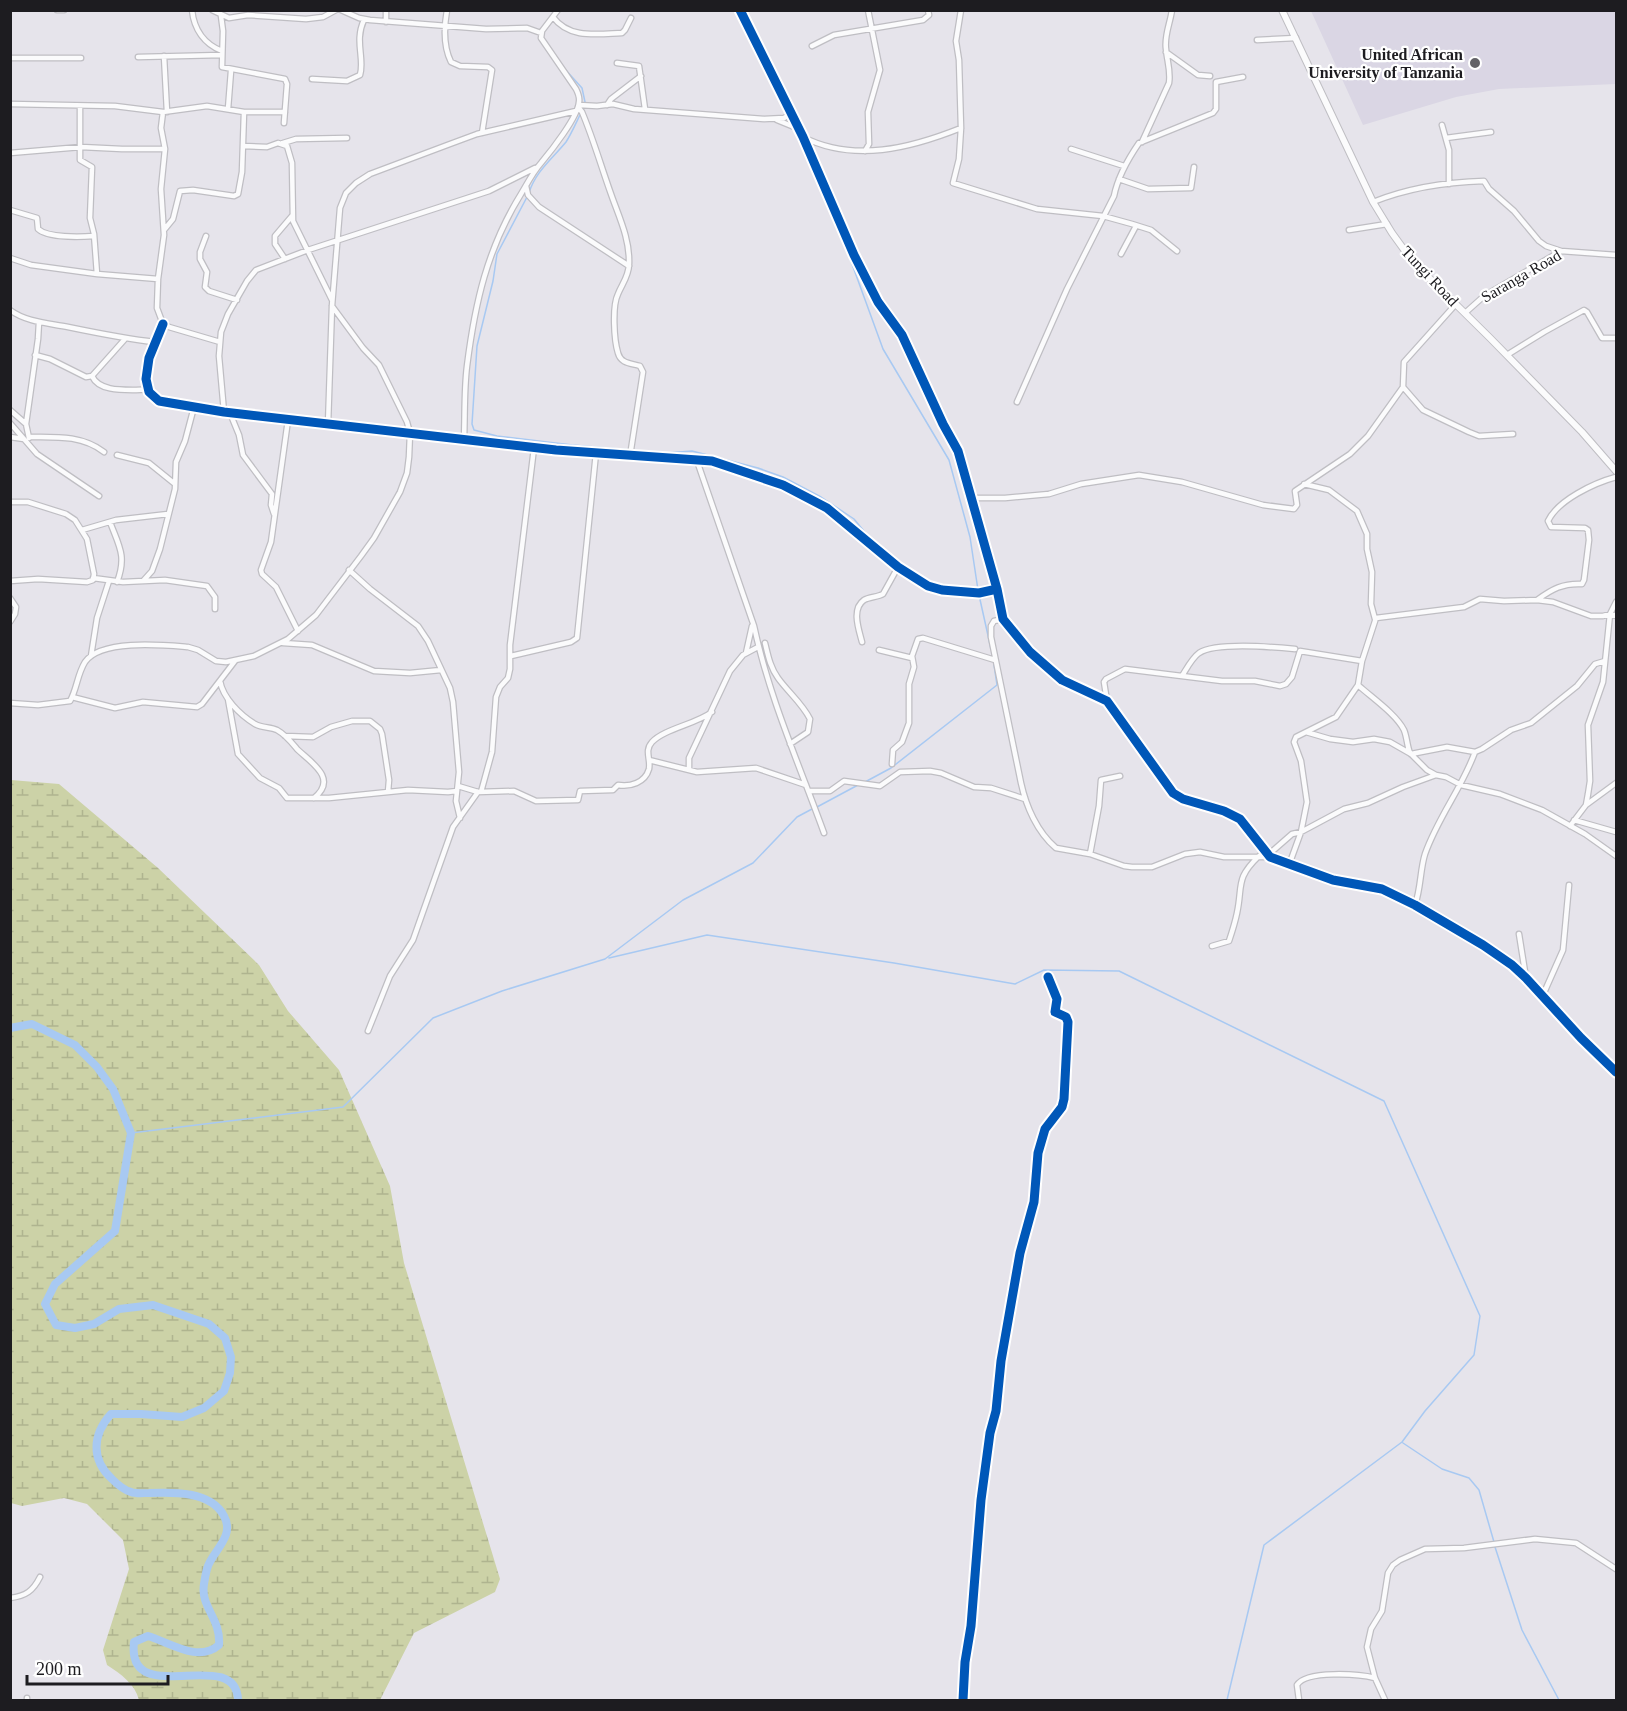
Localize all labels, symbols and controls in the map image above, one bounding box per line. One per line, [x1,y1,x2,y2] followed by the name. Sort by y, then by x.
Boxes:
[1308,46,1463,82] place label: United African University of Tanzania
[1468,56,1482,70] marker: United African University of Tanzania
[1397,243,1462,310] street label: Tungi Road
[1478,246,1564,307] street label: Saranga Road
[27,1648,168,1686] scale bar
[36,1659,82,1679] text: 200 m

